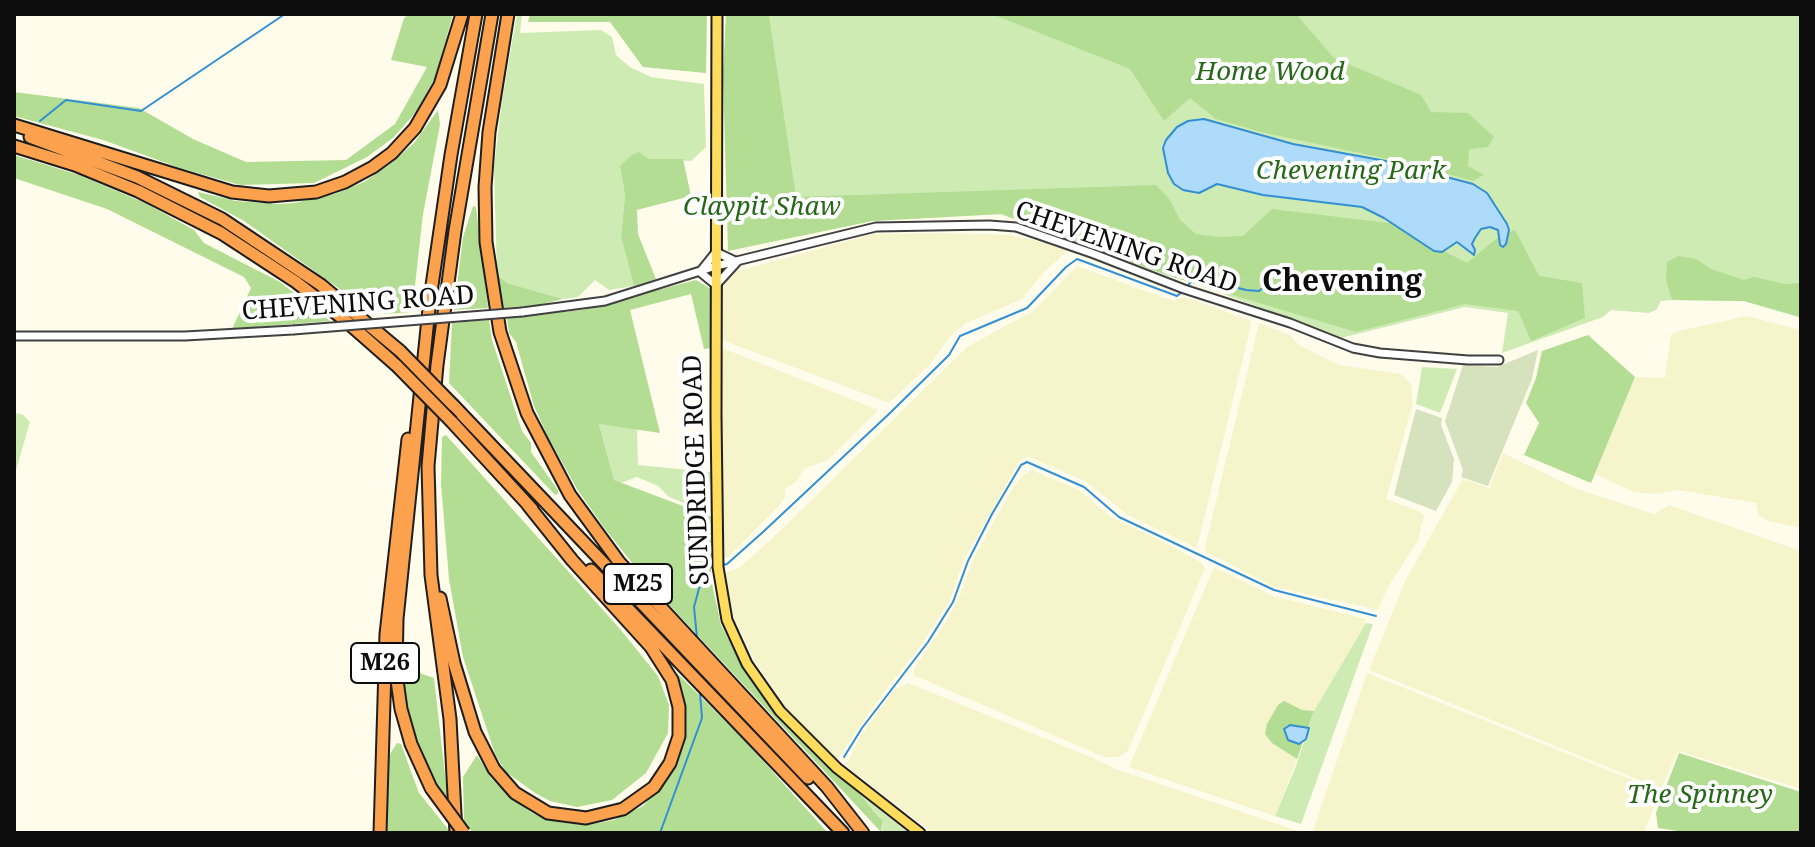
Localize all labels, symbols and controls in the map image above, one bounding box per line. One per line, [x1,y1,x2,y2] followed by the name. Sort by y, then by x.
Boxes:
[1196,57,1344,89] park label: Home Wood
[1256,156,1446,188] park label: Chevening Park
[683,192,841,224] park label: Claypit Shaw
[1011,195,1241,301] street label: CHEVENING ROAD
[1262,264,1422,300] district label: Chevening
[241,280,475,328] street label: CHEVENING ROAD
[677,354,717,586] street label: SUNDRIDGE ROAD
[604,564,672,604] road number: M25
[351,643,419,683] road number: M26
[1627,780,1773,812] park label: The Spinney

